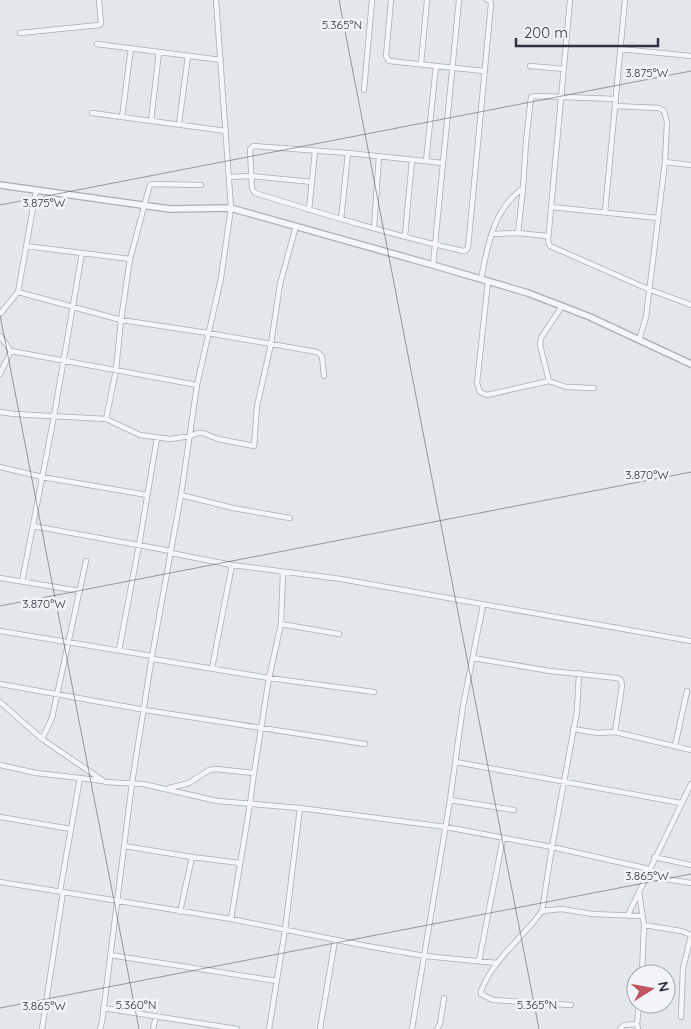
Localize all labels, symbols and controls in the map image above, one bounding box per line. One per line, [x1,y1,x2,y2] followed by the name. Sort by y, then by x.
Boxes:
[516,15,658,47] scale bar
[322,17,362,32] text: 5.365°N
[524,23,568,42] text: 200 m
[626,65,669,80] text: 3.875°W
[23,195,66,210] text: 3.875°W
[625,467,669,482] text: 3.870°W
[22,596,66,611] text: 3.870°W
[625,868,669,883] text: 3.865°W
[626,964,676,1014] north arrow
[654,980,674,993] text: N
[115,997,157,1012] text: 5.360°N
[517,997,557,1012] text: 5.365°N
[22,998,66,1013] text: 3.865°W

